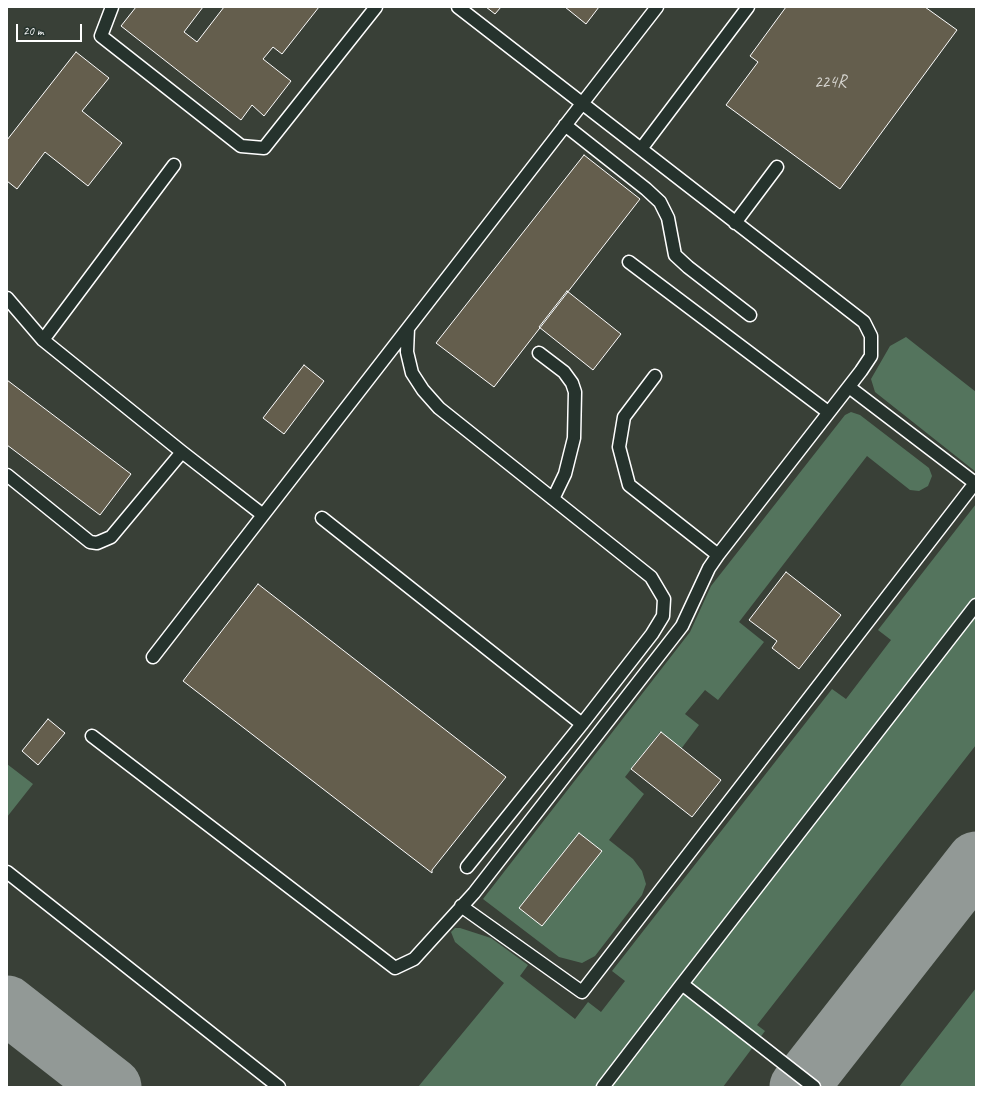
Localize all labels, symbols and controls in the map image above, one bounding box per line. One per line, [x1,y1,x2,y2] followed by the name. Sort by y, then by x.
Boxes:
[18,16,84,42] scale bar
[23,23,43,39] text: 20 m
[814,73,846,93] house number: 224R

